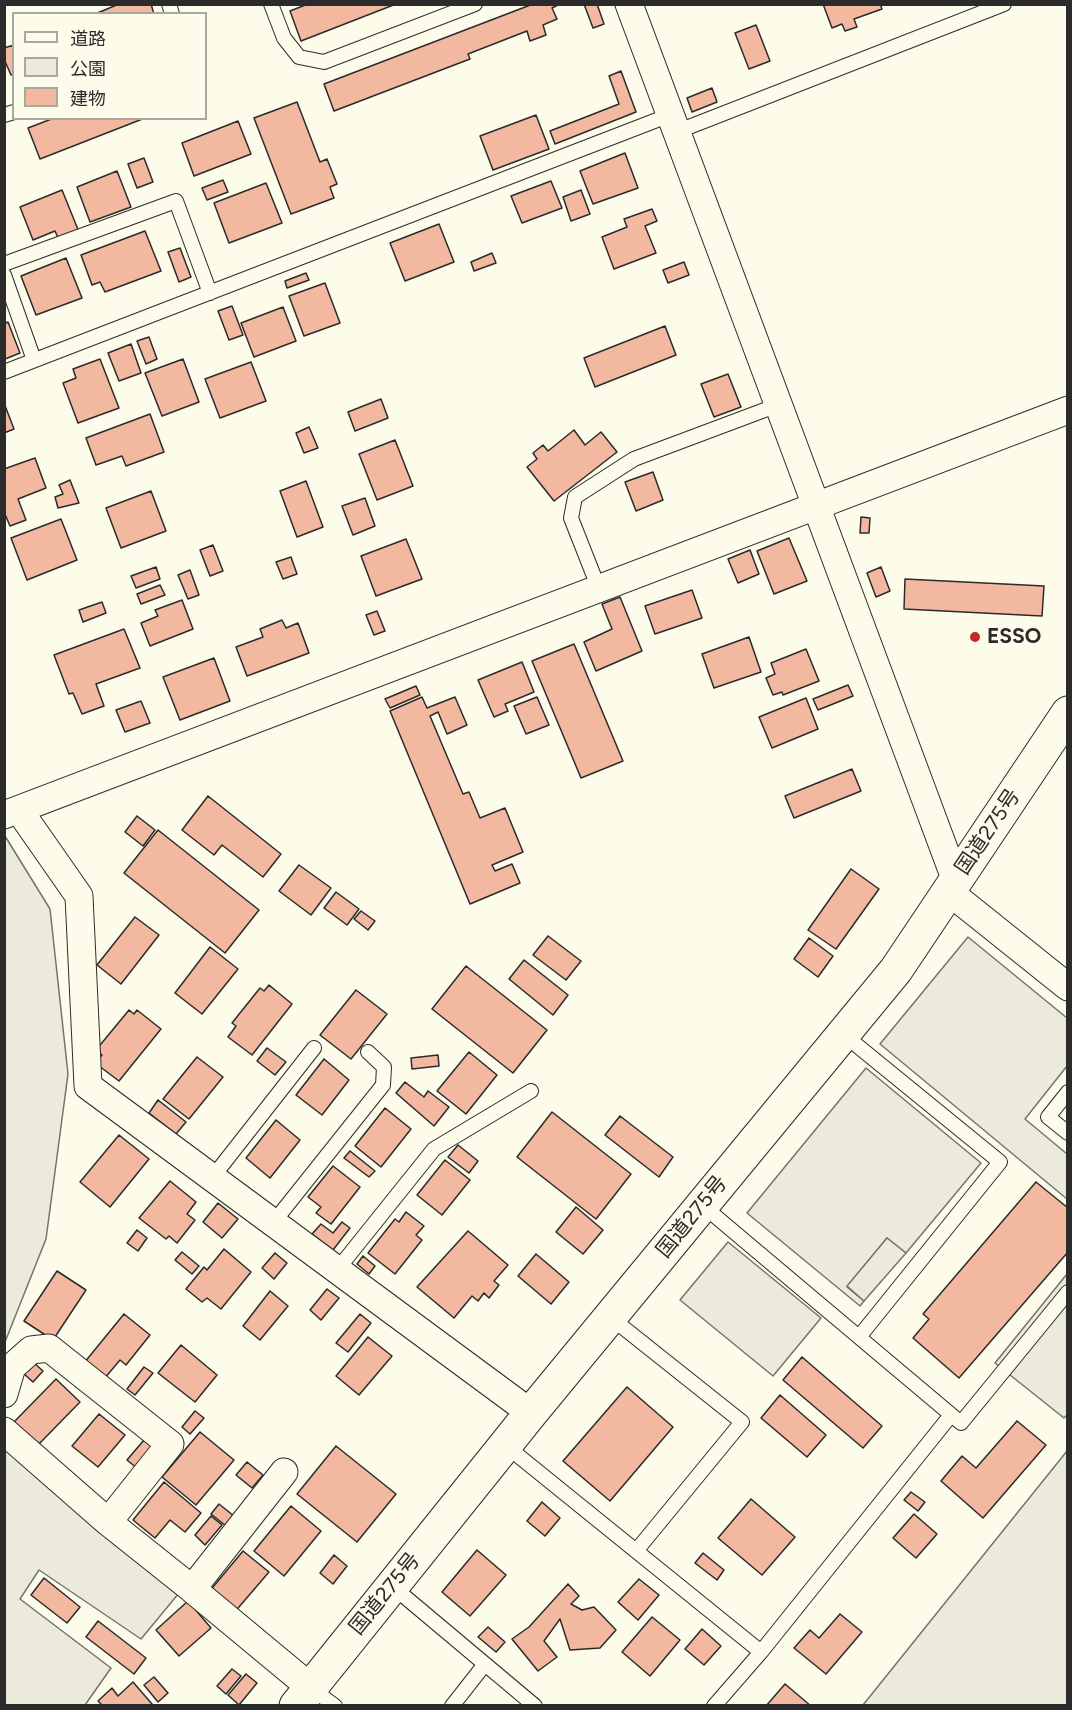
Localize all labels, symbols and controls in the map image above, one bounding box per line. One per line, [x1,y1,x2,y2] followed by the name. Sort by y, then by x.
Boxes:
[12,12,207,120] legend
[70,28,106,50] text: 道路
[70,58,106,80] text: 公園
[70,88,106,110] text: 建物
[987,624,1041,650] place label: ESSO
[968,630,982,644] marker: ESSO
[950,784,1026,880] street label: 国道275号
[651,1171,733,1263] street label: 国道275号
[344,1548,426,1640] street label: 国道275号

